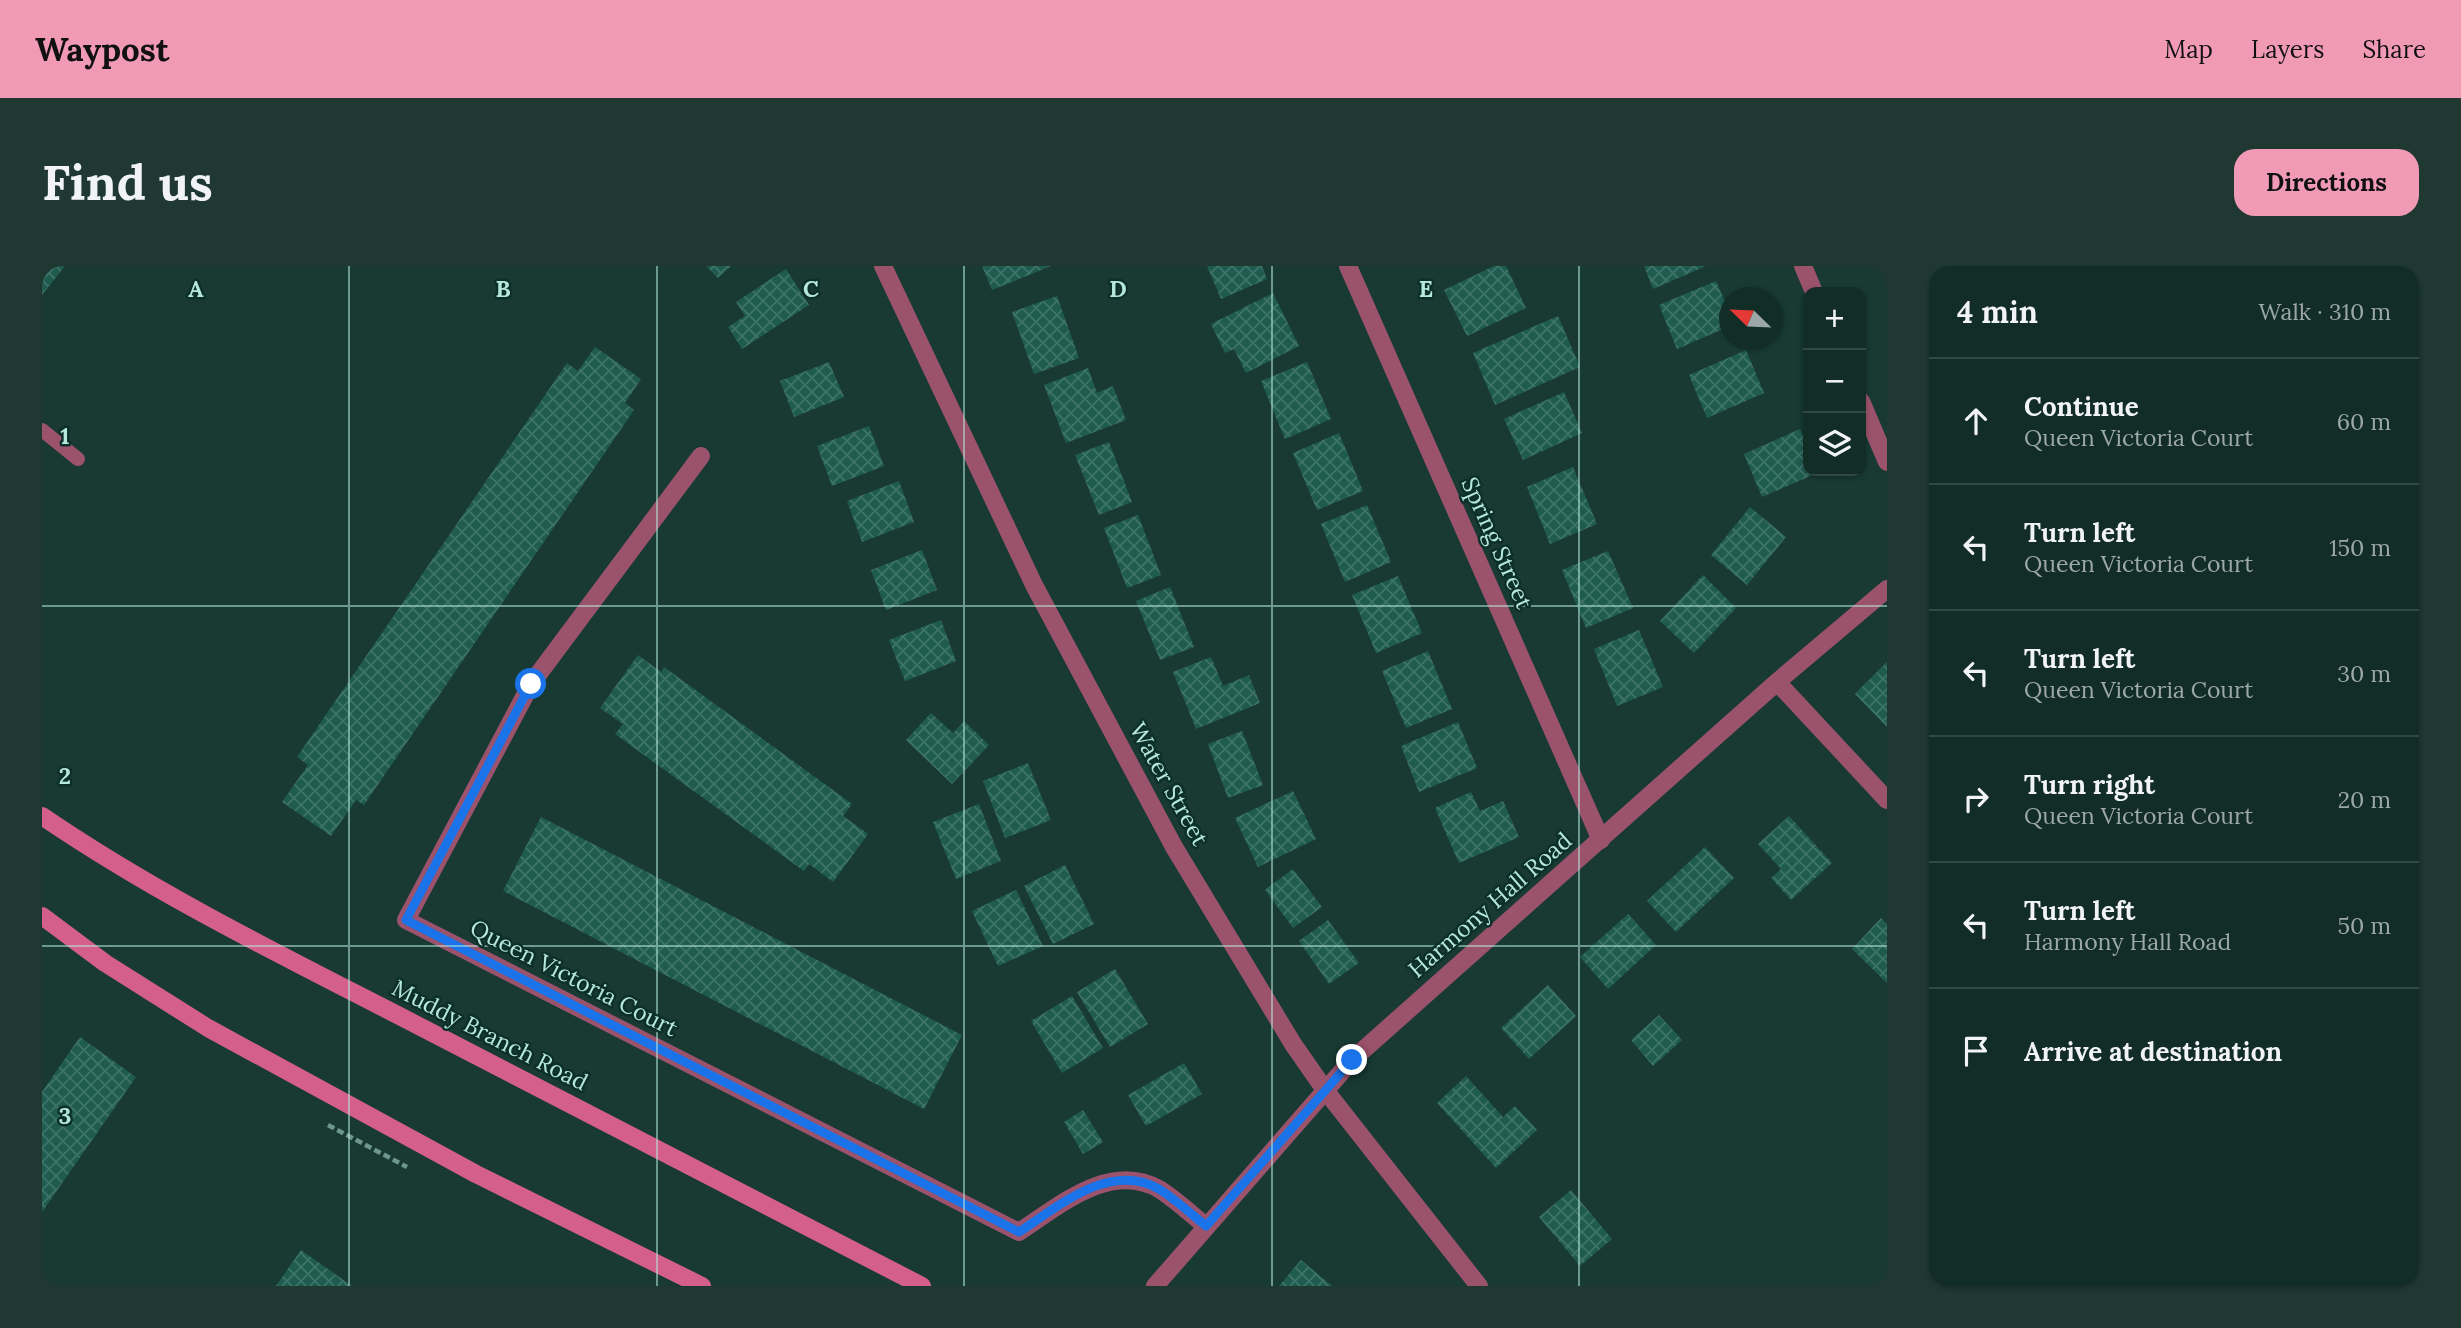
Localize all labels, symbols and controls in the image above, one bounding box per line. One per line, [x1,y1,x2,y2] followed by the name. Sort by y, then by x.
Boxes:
[35,28,169,70] text: Waypost
[2164,34,2213,65] text: Map
[2251,34,2324,65] text: Layers
[2362,34,2426,65] text: Share
[2234,149,2419,216] button: Directions
[42,151,213,213] text: Find us
[188,274,204,303] text: A
[495,274,511,303] text: B
[803,274,819,303] text: C
[1109,274,1127,303] text: D
[1419,274,1433,303] text: E
[1719,287,1782,350] north arrow
[1803,287,1866,476] map controls
[1803,287,1866,350] button: +
[1957,293,2038,331] text: 4 min
[2259,297,2391,326] text: Walk · 310 m
[1803,350,1866,413] button: −
[2024,390,2139,423] text: Continue
[1957,402,1995,440] icon: ahead
[2337,407,2391,436] text: 60 m
[1803,413,1866,476] button: layers
[60,421,70,450] text: 1
[2024,423,2253,452] text: Queen Victoria Court
[1456,472,1539,613] street label: Spring Street
[2024,516,2135,549] text: Turn left
[1957,528,1995,566] icon: left
[2329,533,2391,562] text: 150 m
[2024,549,2253,578] text: Queen Victoria Court
[2024,642,2135,675] text: Turn left
[1957,654,1995,692] icon: left
[2337,659,2391,688] text: 30 m
[515,668,546,699] route start
[2024,675,2253,704] text: Queen Victoria Court
[1124,717,1215,850] street label: Water Street
[59,761,71,790] text: 2
[2024,768,2155,801] text: Turn right
[1957,780,1995,818] icon: right
[2338,785,2391,814] text: 20 m
[2024,801,2253,830] text: Queen Victoria Court
[1402,826,1578,984] street label: Harmony Hall Road
[2024,894,2135,927] text: Turn left
[1957,906,1995,944] icon: left
[2338,911,2391,940] text: 50 m
[466,913,683,1043] street label: Queen Victoria Court
[2024,927,2231,956] text: Harmony Hall Road
[388,973,593,1097] street label: Muddy Branch Road
[1957,1032,1995,1070] icon: arrive
[2024,1035,2282,1068] text: Arrive at destination
[1336,1044,1367,1075] route end
[59,1101,71,1130] text: 3

